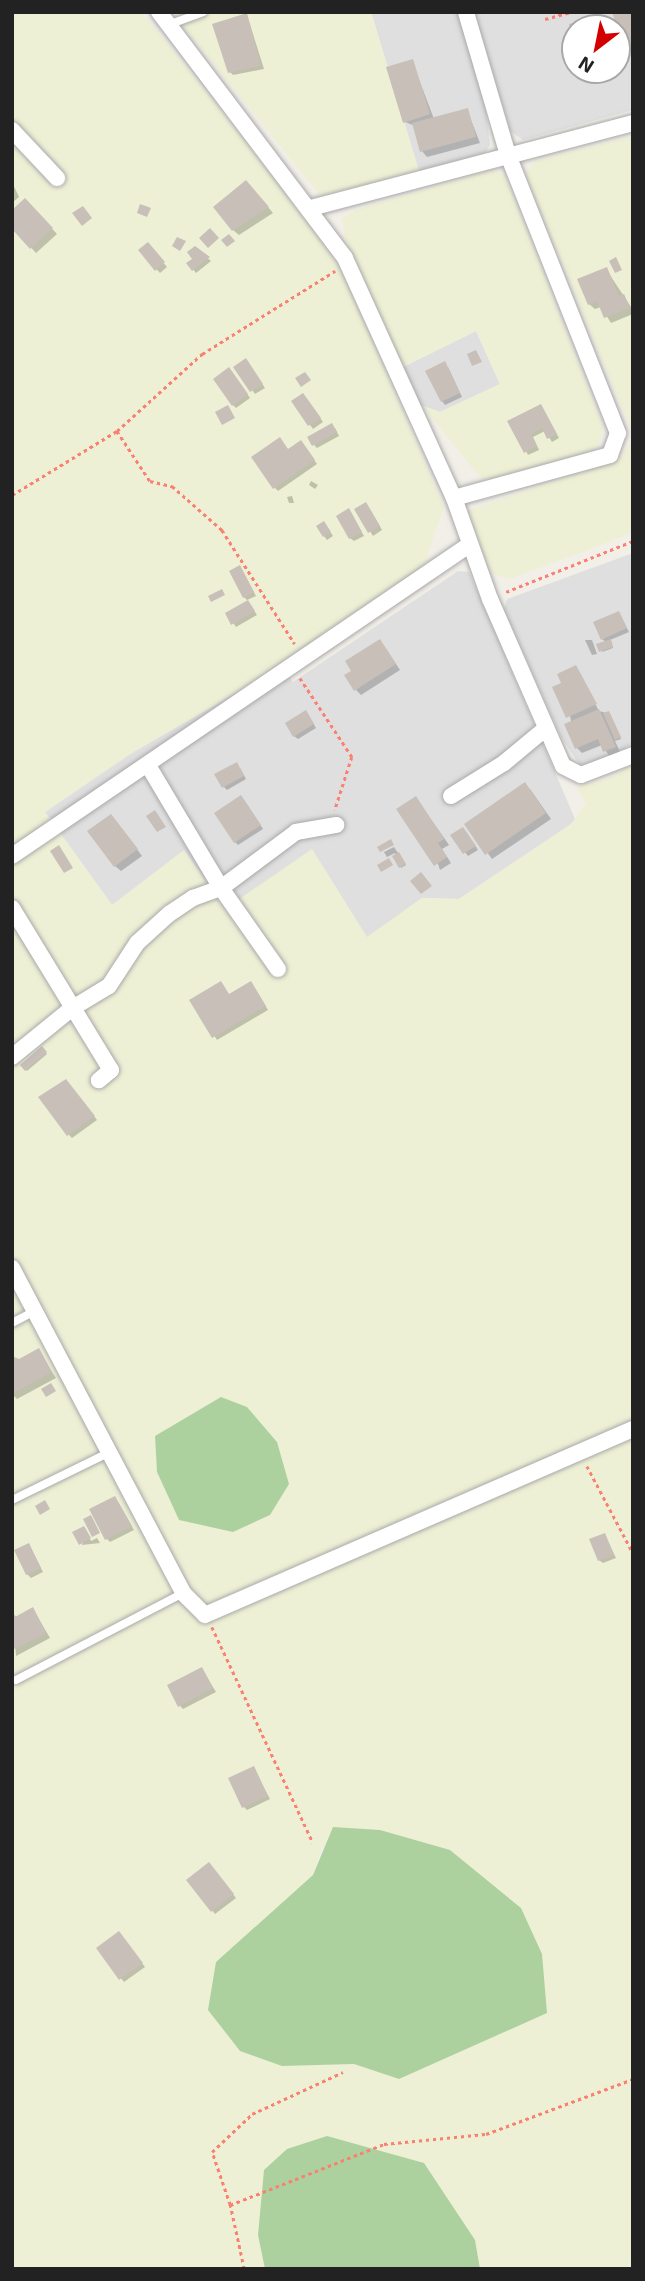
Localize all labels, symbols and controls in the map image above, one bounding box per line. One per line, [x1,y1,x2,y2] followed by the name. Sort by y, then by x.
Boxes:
[561,14,631,84] north arrow
[574,52,598,79] text: N

